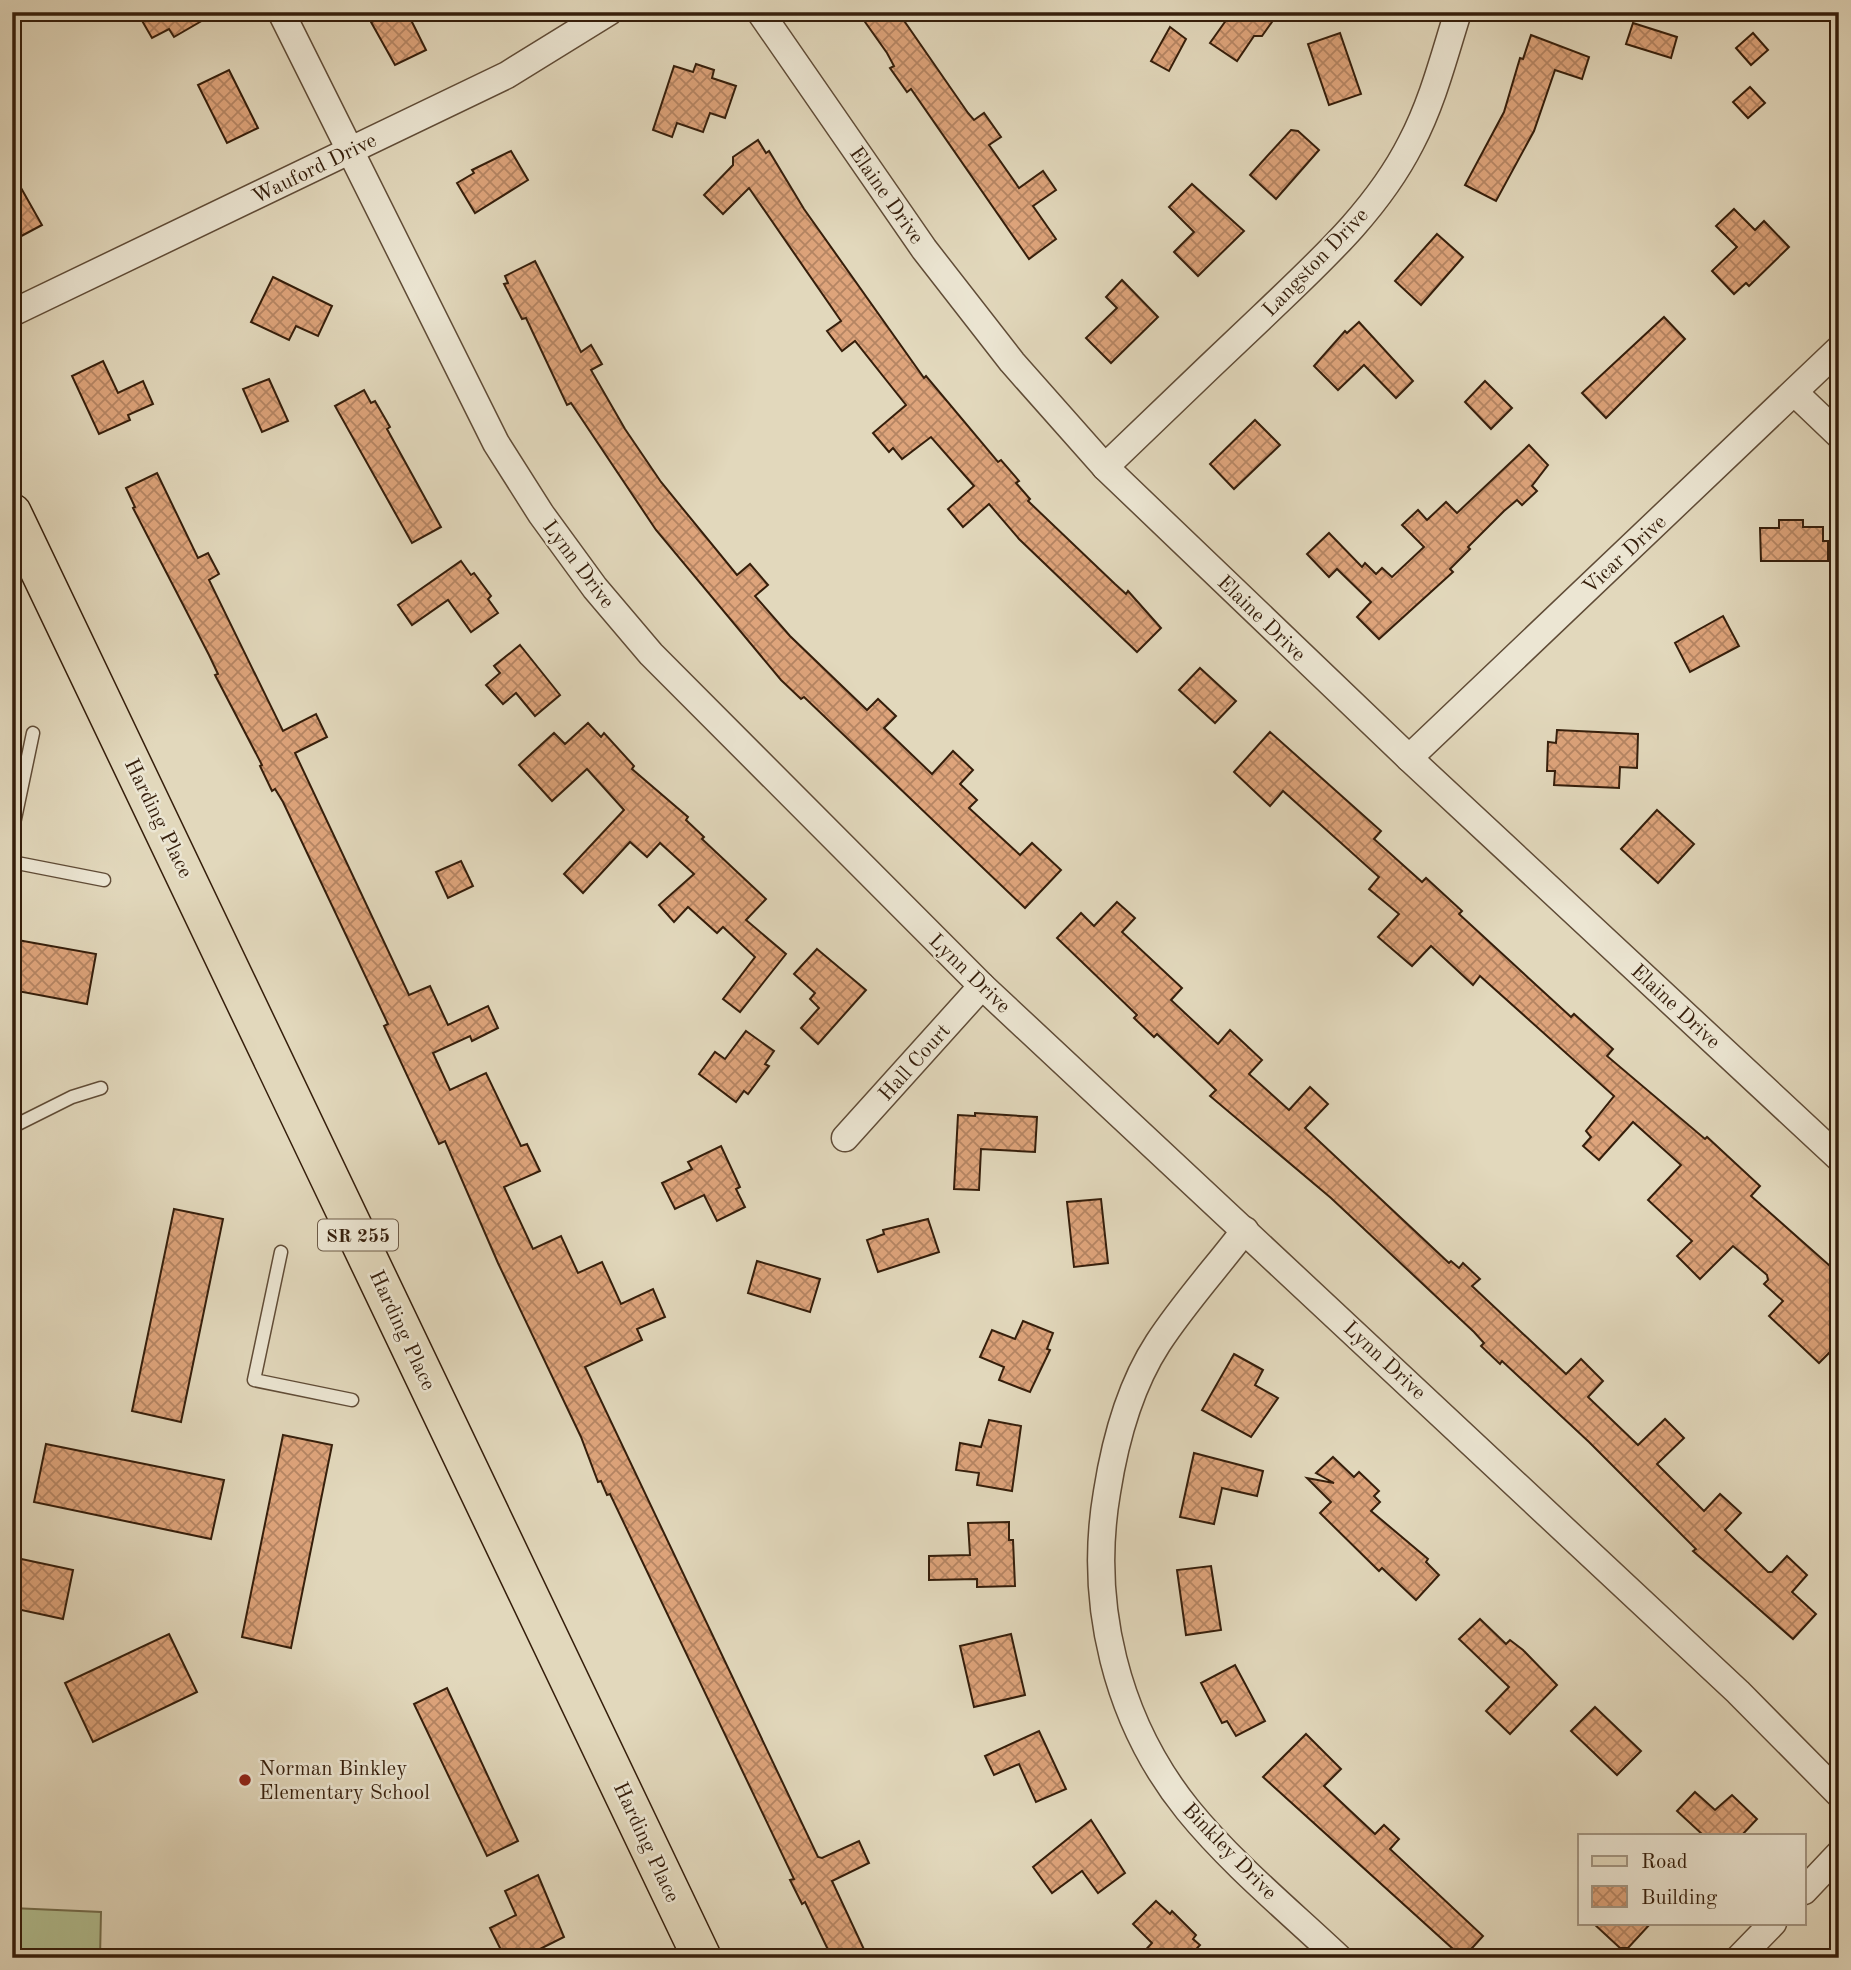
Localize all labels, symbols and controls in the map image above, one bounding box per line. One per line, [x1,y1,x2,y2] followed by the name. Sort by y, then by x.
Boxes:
[249,130,380,209] street label: Wauford Drive
[845,143,927,248] street label: Elaine Drive
[1259,205,1373,321] street label: Langston Drive
[1579,511,1671,599] street label: Vicar Drive
[538,517,618,613] street label: Lynn Drive
[1213,572,1309,666] street label: Elaine Drive
[120,756,196,882] street label: Harding Place
[924,930,1014,1018] street label: Lynn Drive
[1626,961,1724,1053] street label: Elaine Drive
[875,1020,955,1106] street label: Hall Court
[318,1219,398,1250] road number: SR 255
[365,1267,439,1394] street label: Harding Place
[1339,1318,1429,1404] street label: Lynn Drive
[259,1759,430,1804] place label: Norman Binkley Elementary School
[237,1772,253,1788] marker: Norman Binkley Elementary School
[609,1779,683,1906] street label: Harding Place
[1178,1800,1280,1904] street label: Binkley Drive
[1578,1834,1806,1924] legend
[1641,1852,1688,1873] text: Road
[1641,1888,1718,1909] text: Building

